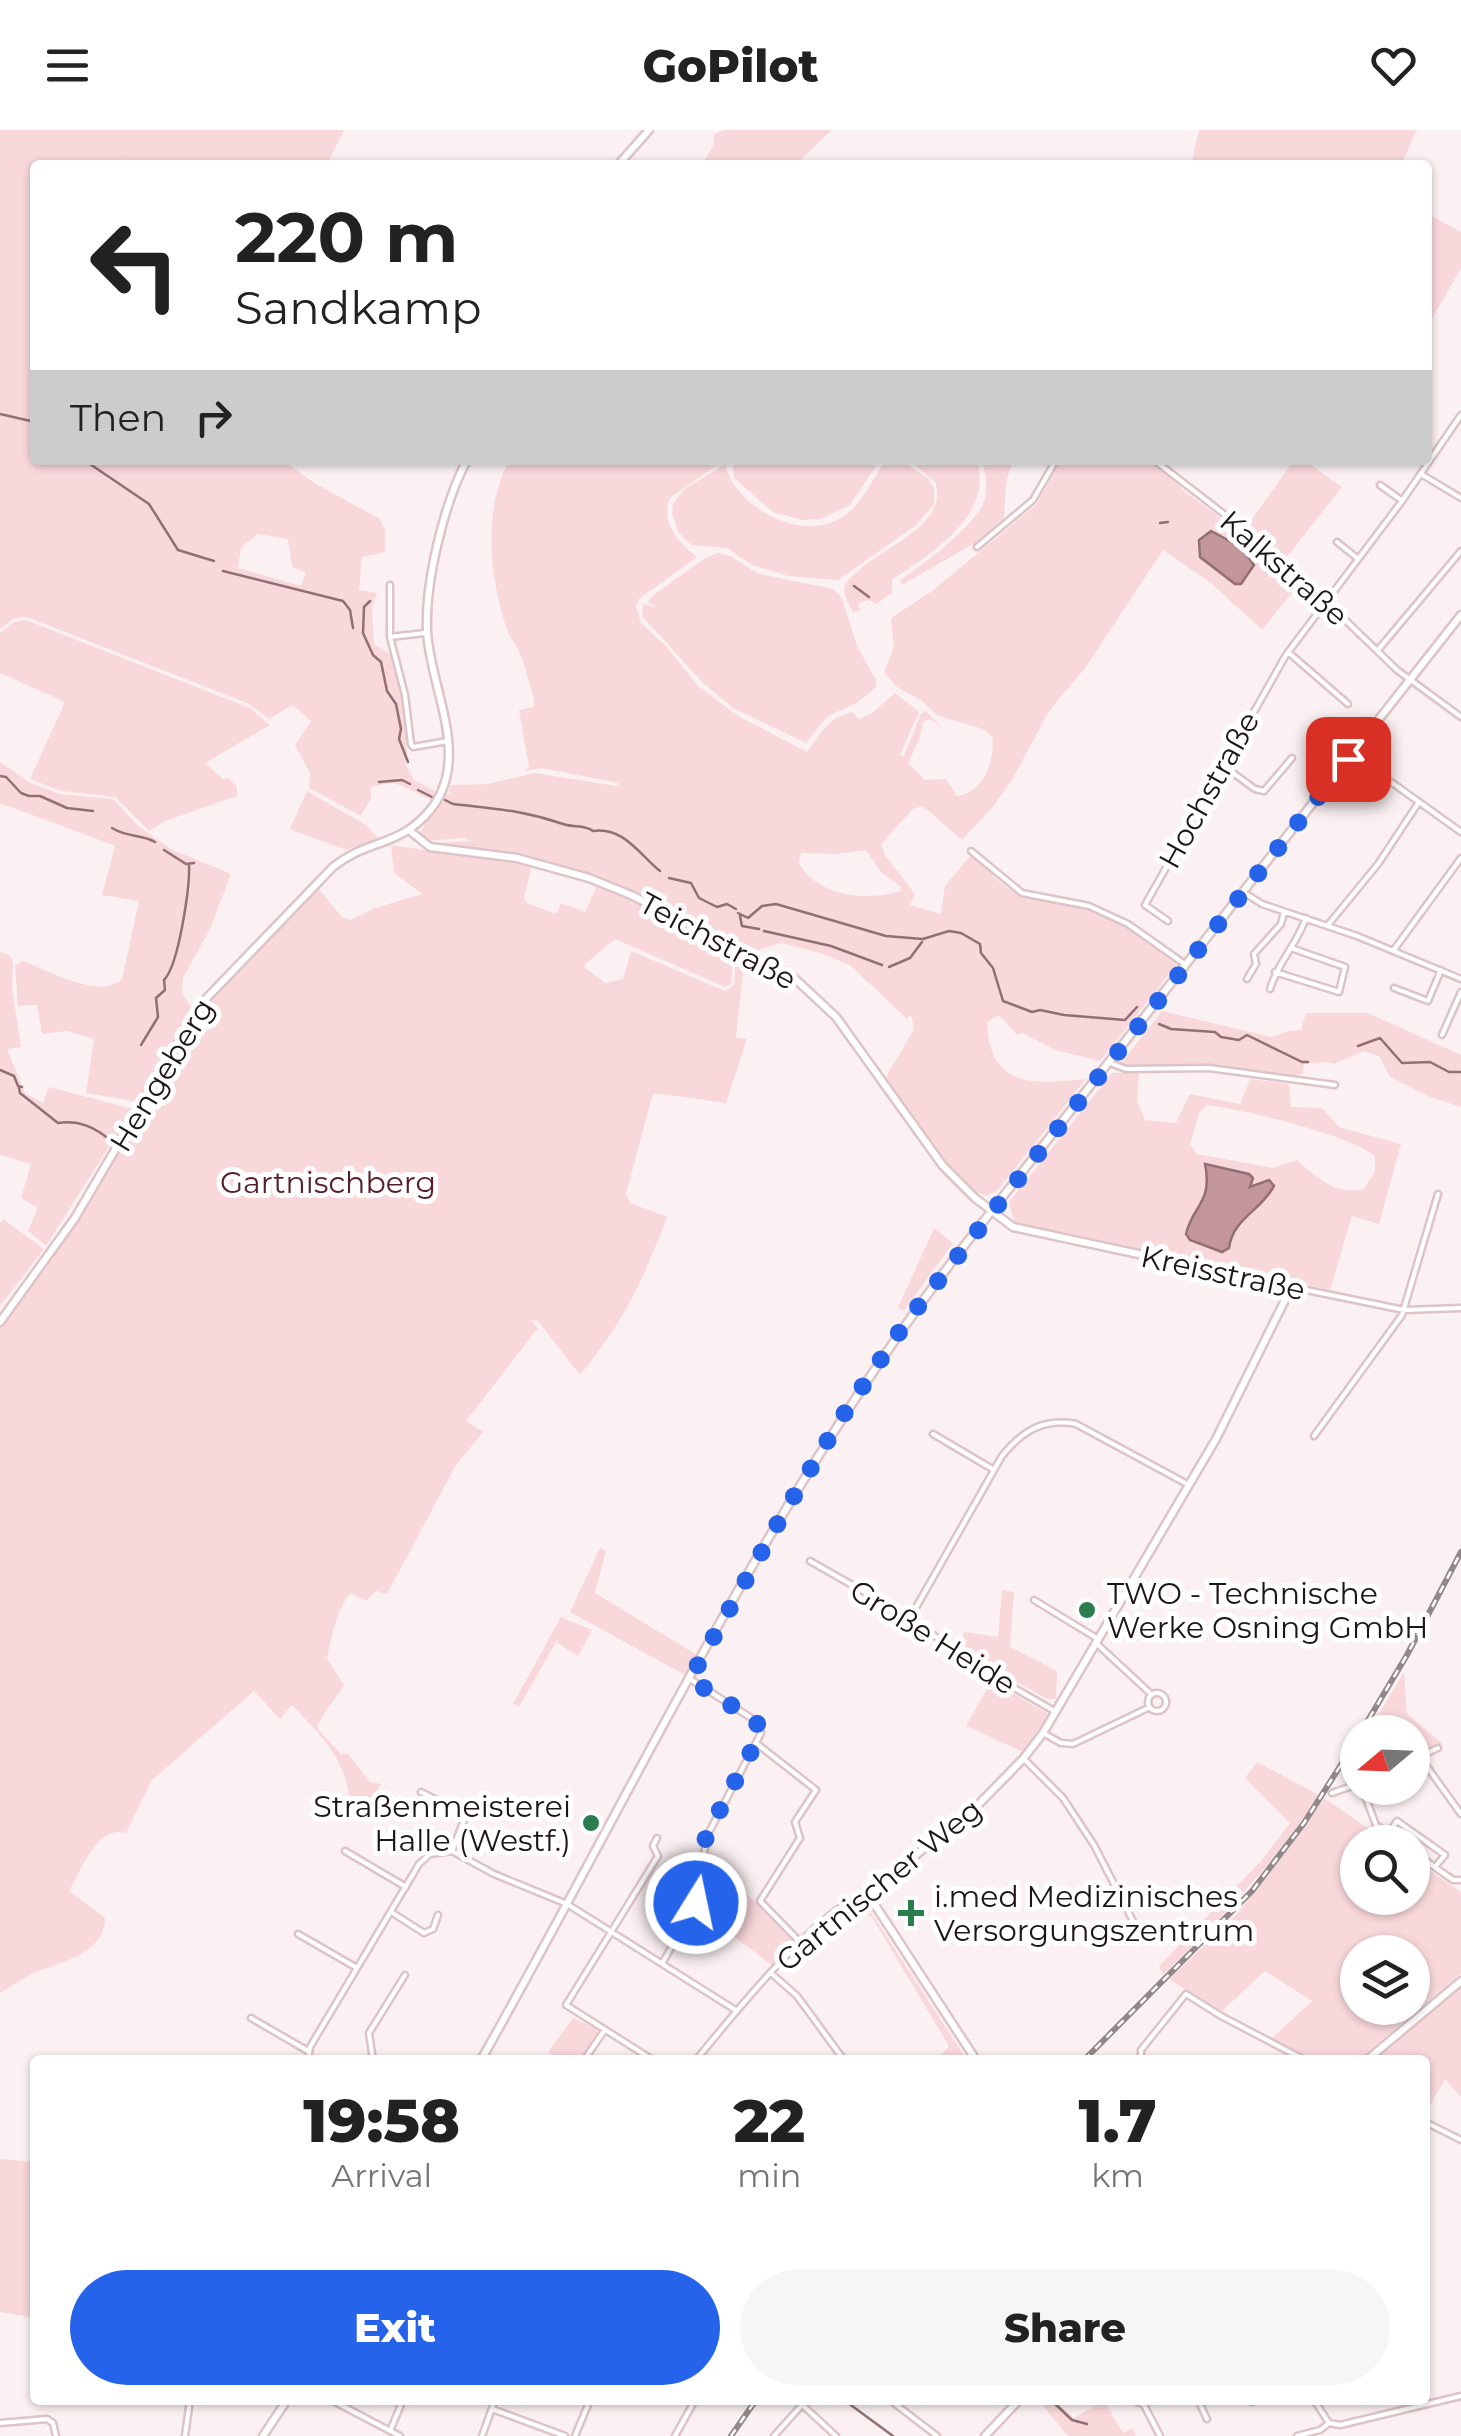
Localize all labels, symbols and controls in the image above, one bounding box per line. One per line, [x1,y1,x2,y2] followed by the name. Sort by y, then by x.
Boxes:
[40,38,95,93] icon: menu
[642,38,819,93] text: GoPilot
[1366,38,1421,93] icon: heart
[235,194,458,280] text: 220 m
[70,200,200,330] icon: left
[235,280,481,335] text: Sandkamp
[186,390,241,445] icon: right
[70,394,166,441] text: Then
[1212,502,1356,634] street label: Kalkstraße
[1151,705,1267,875] street label: Hochstraße
[1306,717,1391,802] pin
[1321,732,1376,787] icon: arrive
[633,884,803,998] street label: Teichstraße
[102,992,222,1158] street label: Hengeberg
[220,1164,436,1201] park label: Gartnischberg
[1137,1238,1309,1308] street label: Kreisstraße
[843,1571,1023,1703] street label: Große Heide
[1107,1575,1428,1646] place label: TWO - Technische Werke Osning GmbH
[1076,1599,1098,1621] marker: TWO - Technische Werke Osning GmbH
[1340,1715,1430,1805] north arrow
[1340,1715,1430,2025] map controls
[313,1788,571,1859] place label: Straßenmeisterei Halle (Westf.)
[769,1791,989,1979] street label: Gartnischer Weg
[580,1812,602,1834] marker: Straßenmeisterei Halle (Westf.)
[1340,1825,1430,1915] button: search
[644,1851,748,1955] position arrow
[934,1878,1254,1949] place label: i.med Medizinisches Versorgungszentrum
[898,1900,924,1926] marker: i.med Medizinisches Versorgungszentrum
[1340,1935,1430,2025] button: layers
[303,2084,460,2157] text: 19:58
[733,2084,805,2157] text: 22
[1079,2084,1157,2157] text: 1.7
[331,2156,432,2195] text: Arrival
[737,2156,801,2195] text: min
[1091,2156,1144,2195] text: km
[70,2270,720,2385] button: Exit
[740,2270,1390,2385] button: Share

